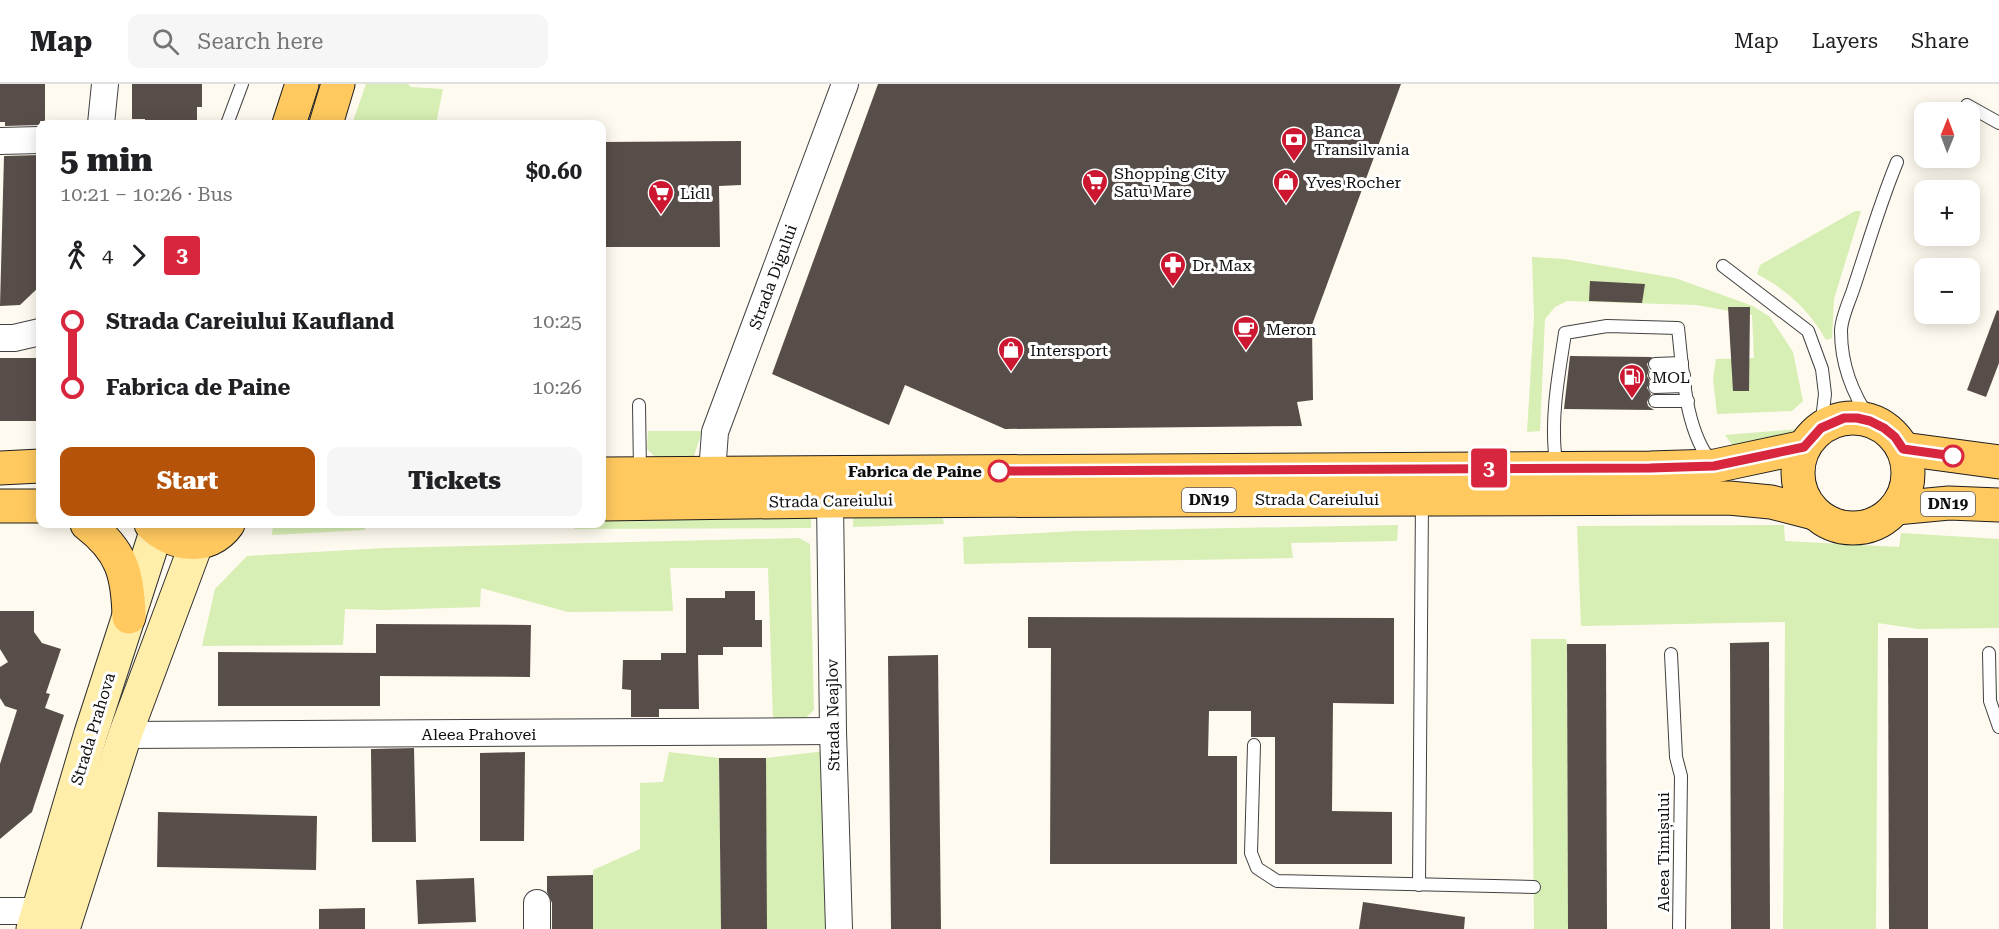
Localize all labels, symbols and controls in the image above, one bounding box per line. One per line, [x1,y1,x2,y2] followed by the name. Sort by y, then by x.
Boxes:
[128,14,548,68] search box
[30,25,92,58] text: Map
[149,25,182,58] icon: search
[197,29,323,54] text: Search here
[1734,29,1779,53] text: Map
[1812,29,1878,53] text: Layers
[1911,29,1969,53] text: Share
[1914,102,1980,168] north arrow
[1914,102,1980,324] map controls
[1314,122,1410,159] place label: Banca Transilvania
[1279,125,1309,163] bank icon: Banca Transilvania
[60,140,153,179] text: 5 min
[526,159,582,184] text: $0.60
[1114,164,1226,201] place label: Shopping City Satu Mare
[1080,167,1110,205] supermarket icon: Shopping City Satu Mare
[1271,167,1301,205] shop icon: Yves Rocher
[1306,173,1401,192] place label: Yves Rocher
[646,178,676,216] supermarket icon: Lidl
[1914,180,1980,246] button: +
[60,182,232,206] text: 10:21 – 10:26 · Bus
[680,184,710,203] place label: Lidl
[745,222,801,332] street label: Strada Digului
[60,239,93,272] icon: walk
[122,239,155,272] icon: forward
[102,243,113,267] text: 4
[176,243,188,267] text: 3
[1158,250,1188,288] pharmacy icon: Dr. Max
[1192,256,1252,275] place label: Dr. Max
[1914,258,1980,324] button: −
[106,309,394,334] text: Strada Careiului Kaufland
[532,309,582,333] text: 10:25
[1231,314,1261,352] cafe icon: Meron
[1266,320,1316,339] place label: Meron
[996,335,1026,373] shop icon: Intersport
[1030,341,1108,360] place label: Intersport
[1617,362,1647,400] fuel station icon: MOL
[1652,368,1690,387] place label: MOL
[106,375,290,400] text: Fabrica de Paine
[532,375,582,399] text: 10:26
[1942,445,1964,467] unlabelled marker
[60,447,315,516] button: Start
[327,447,582,516] button: Tickets
[1470,448,1508,488] line badge: 3
[1483,456,1495,480] text: 3
[988,460,1010,482] marker: Fabrica de Paine
[848,462,982,481] place label: Fabrica de Paine
[1182,488,1236,512] road number: DN19
[769,490,893,512] street label: Strada Careiului
[1255,490,1379,509] street label: Strada Careiului
[1921,492,1975,516] road number: DN19
[823,658,843,771] street label: Strada Neajlov
[67,670,119,788] street label: Strada Prahova
[422,725,536,744] street label: Aleea Prahovei
[1654,792,1674,912] street label: Aleea Timișului

